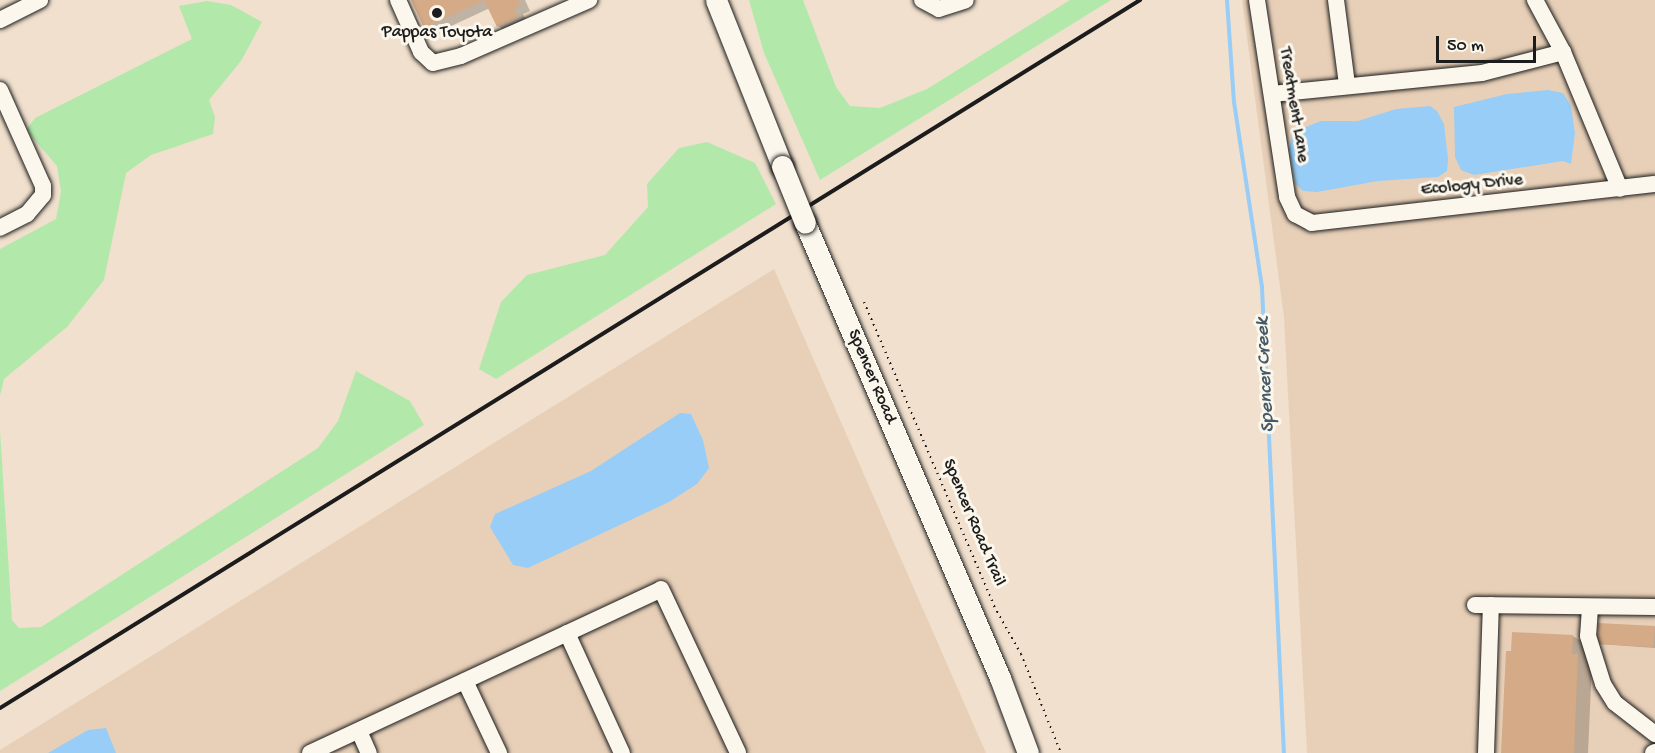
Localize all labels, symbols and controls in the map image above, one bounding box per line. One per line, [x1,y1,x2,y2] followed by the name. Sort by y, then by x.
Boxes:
[430,6,444,20] marker: Pappas Toyota
[382,22,492,44] place label: Pappas Toyota
[1439,24,1540,62] scale bar
[1447,36,1484,57] text: 50 m
[1273,46,1313,164] street label: Treatment Lane
[1420,170,1524,202] street label: Ecology Drive
[1251,317,1281,433] water label: Spencer Creek
[841,327,901,427] street label: Spencer Road
[937,456,1009,590] street label: Spencer Road Trail

